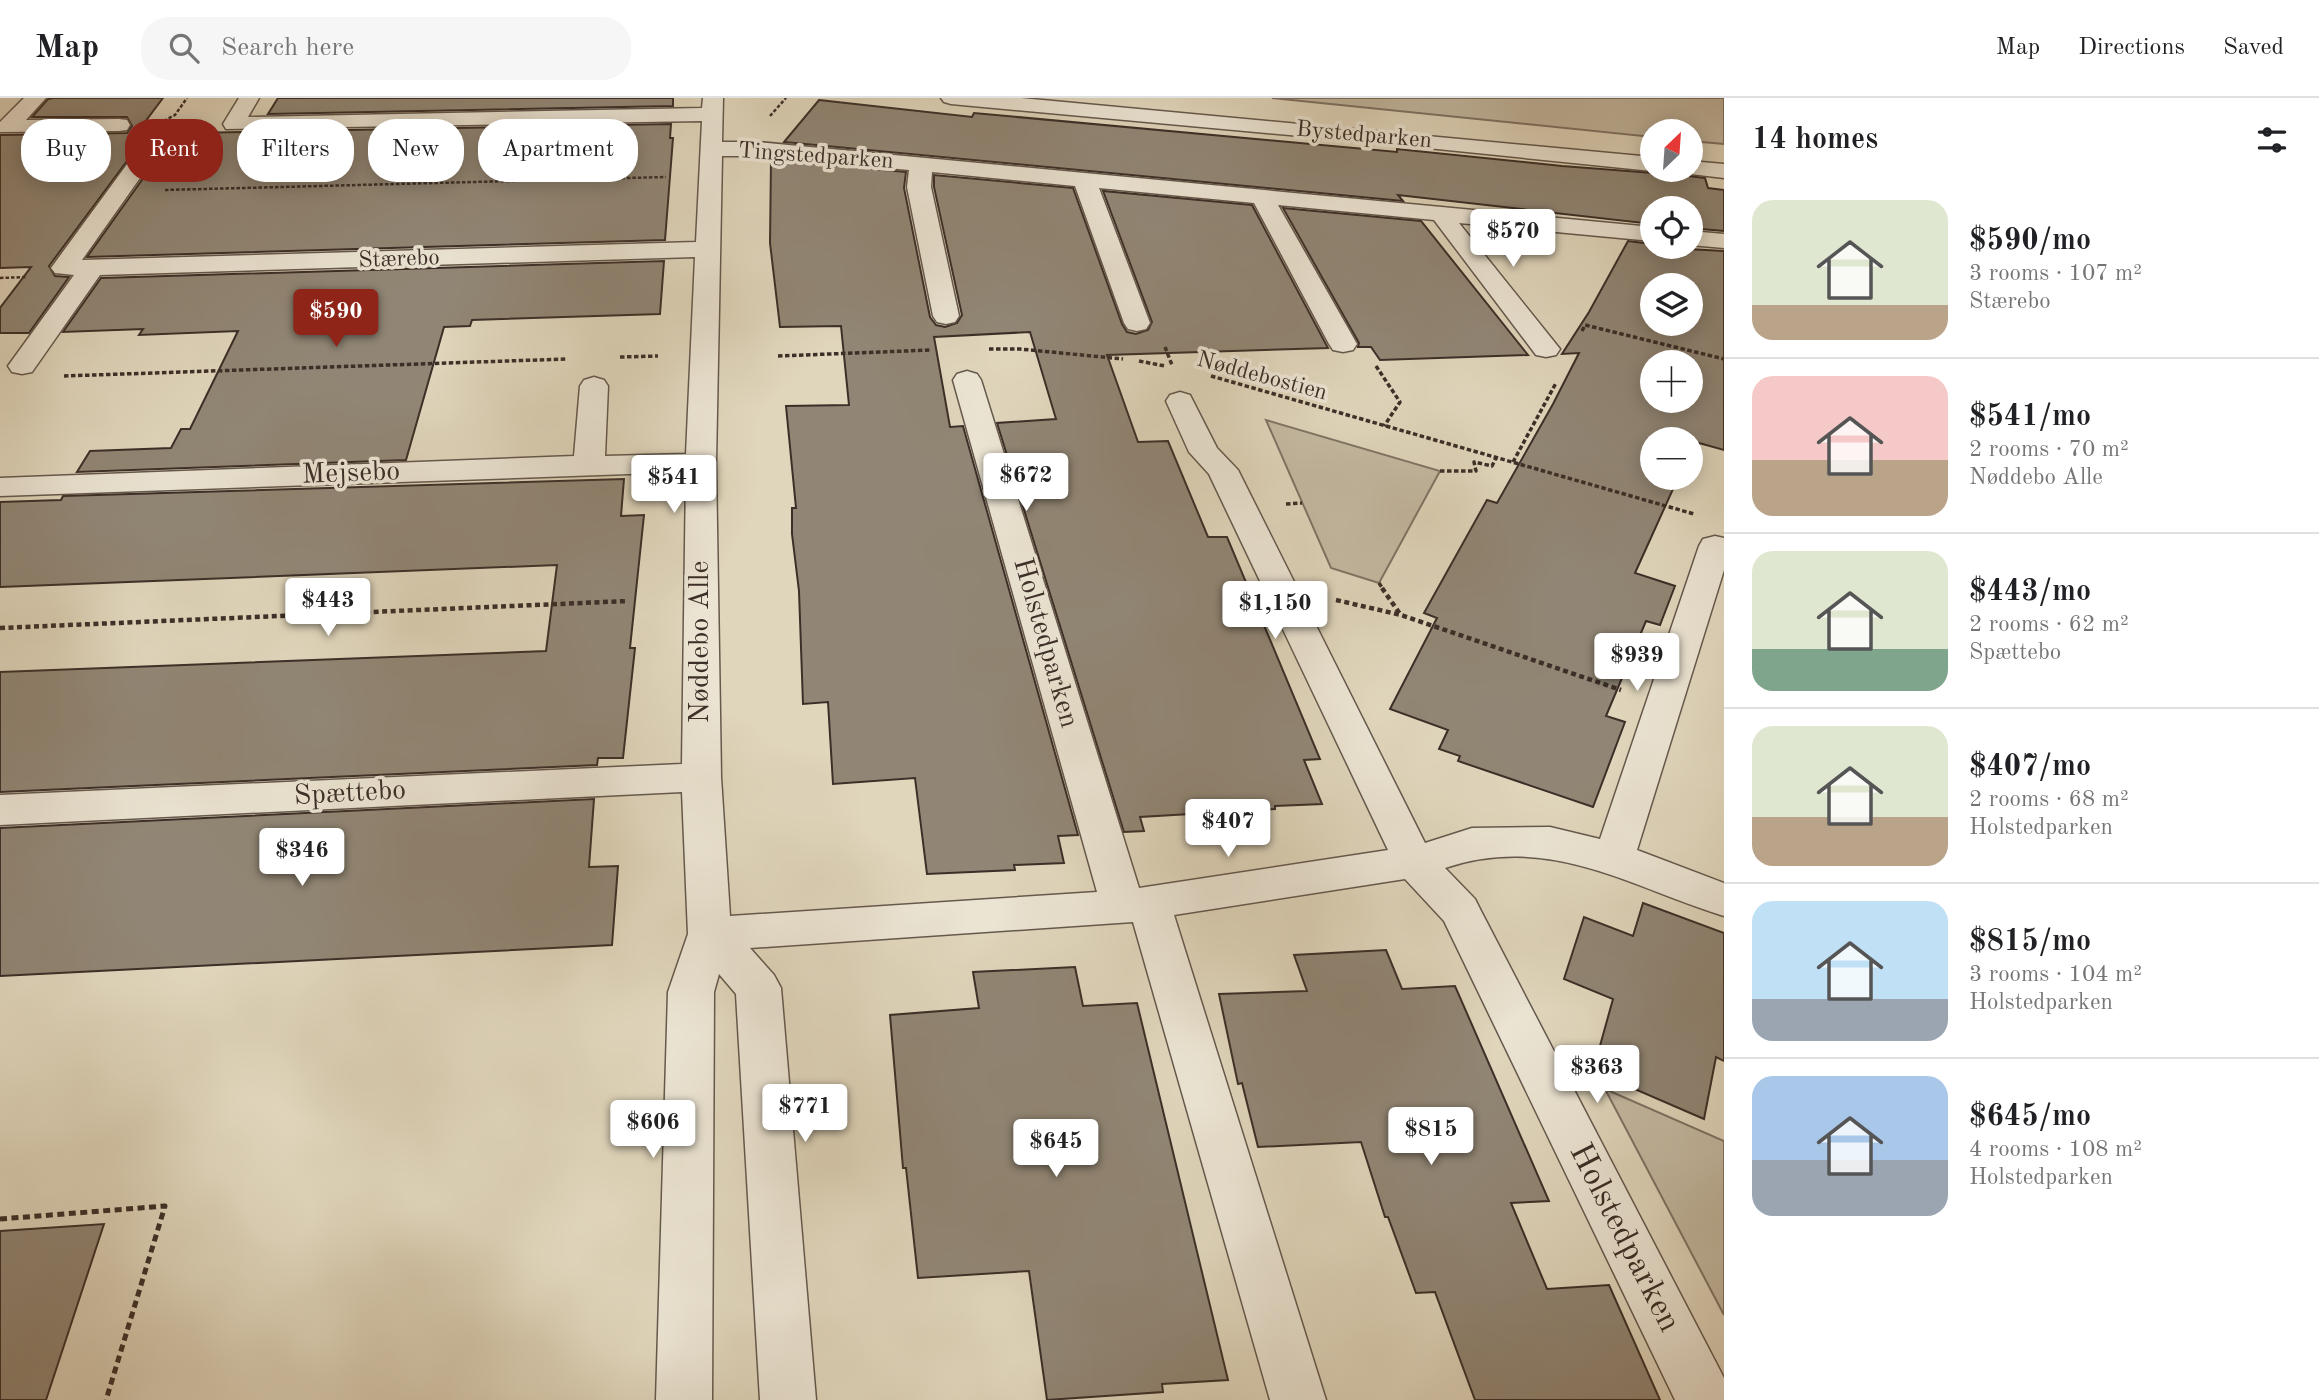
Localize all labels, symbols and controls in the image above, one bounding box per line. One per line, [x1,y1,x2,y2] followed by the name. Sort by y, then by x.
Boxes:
[141,17,631,80] search box
[165,29,203,67] icon: search
[35,32,99,65] text: Map
[221,35,354,61] text: Search here
[1996,36,2040,60] text: Map
[2078,36,2185,60] text: Directions
[2223,36,2284,60] text: Saved
[1295,118,1433,152] street label: Bystedparken
[21,119,111,182] chip: Buy
[125,119,223,182] chip: Rent
[237,119,354,182] chip: Filters
[368,119,464,182] chip: New
[478,119,638,182] chip: Apartment
[1640,119,1703,182] north arrow
[1640,119,1703,490] map controls
[2253,121,2291,159] icon: filters
[1752,125,1878,155] text: 14 homes
[738,139,894,173] street label: Tingstedparken
[1640,196,1703,259] button: locate
[1472,209,1554,269] pin: $570
[1486,220,1540,243] text: $570
[1969,226,2091,256] text: $590/mo
[1808,228,1892,312] icon: home
[358,246,440,272] street label: Stærebo
[1969,262,2142,285] text: 3 rooms · 107 m²
[1640,273,1703,336] button: layers
[295,289,377,349] pin: $590
[1969,290,2051,313] text: Stærebo
[309,300,363,323] text: $590
[1194,348,1330,404] street label: Nøddebostien
[1640,350,1703,413] button: +
[1969,402,2091,432] text: $541/mo
[1808,404,1892,488] icon: home
[1640,427,1703,490] button: −
[1969,438,2129,461] text: 2 rooms · 70 m²
[985,454,1067,513] pin: $672
[633,456,715,515] pin: $541
[301,458,401,490] street label: Mejsebo
[999,464,1053,487] text: $672
[647,466,701,489] text: $541
[1969,466,2103,489] text: Nøddebo Alle
[1007,555,1083,731] street label: Holstedparken
[687,560,715,724] street label: Nøddebo Alle
[1969,577,2091,607] text: $443/mo
[287,578,369,638] pin: $443
[1808,579,1892,663] icon: home
[1218,582,1332,641] pin: $1,150
[301,589,355,612] text: $443
[1238,592,1312,615] text: $1,150
[1969,613,2129,636] text: 2 rooms · 62 m²
[1596,634,1678,693] pin: $939
[1969,641,2061,664] text: Spættebo
[1610,644,1664,667] text: $939
[1969,752,2091,782] text: $407/mo
[1808,754,1892,838] icon: home
[293,777,407,811] street label: Spættebo
[1969,788,2129,811] text: 2 rooms · 68 m²
[1187,800,1269,859] pin: $407
[1201,810,1255,833] text: $407
[1969,816,2113,839] text: Holstedparken
[261,828,343,888] pin: $346
[275,839,329,862] text: $346
[1969,927,2091,957] text: $815/mo
[1808,929,1892,1013] icon: home
[1969,963,2142,986] text: 3 rooms · 104 m²
[1969,991,2113,1014] text: Holstedparken
[1556,1046,1638,1105] pin: $363
[1570,1056,1624,1079] text: $363
[764,1084,846,1144] pin: $771
[778,1095,832,1118] text: $771
[612,1100,694,1160] pin: $606
[1969,1102,2091,1132] text: $645/mo
[1808,1104,1892,1188] icon: home
[1390,1108,1472,1167] pin: $815
[626,1111,680,1134] text: $606
[1404,1118,1458,1141] text: $815
[1015,1119,1097,1179] pin: $645
[1029,1130,1083,1153] text: $645
[1562,1138,1686,1338] street label: Holstedparken
[1969,1138,2142,1161] text: 4 rooms · 108 m²
[1969,1166,2113,1189] text: Holstedparken

